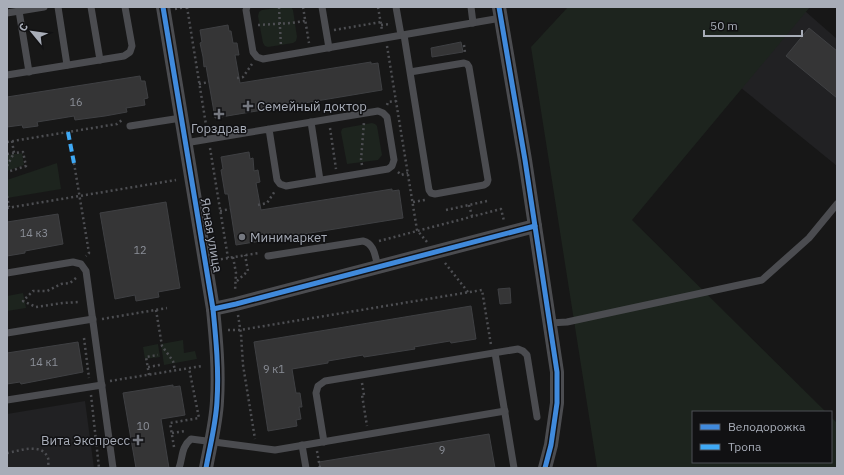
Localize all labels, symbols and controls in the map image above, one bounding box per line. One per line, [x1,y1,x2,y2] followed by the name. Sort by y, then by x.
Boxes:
[12,12,52,52] north arrow
[704,12,802,38] scale bar
[710,18,738,33] text: 50 m
[15,21,31,34] text: С
[69,95,83,109] house number: 16
[257,98,367,115] place label: Семейный доктор
[242,100,254,112] marker: Семейный доктор
[214,109,224,119] marker: Горздрав
[191,120,247,137] place label: Горздрав
[197,196,226,274] street label: Ясная улица
[20,226,48,240] house number: 14 к3
[250,229,327,246] place label: Минимаркет
[237,232,247,242] marker: Минимаркет
[133,243,147,257] house number: 12
[30,355,59,369] house number: 14 к1
[263,362,285,376] house number: 9 к1
[692,411,832,463] legend
[136,419,150,433] house number: 10
[728,419,806,434] text: Велодорожка
[41,432,130,449] place label: Вита Экспресс
[133,435,143,445] marker: Вита Экспресс
[728,439,762,454] text: Тропа
[439,443,445,457] house number: 9

